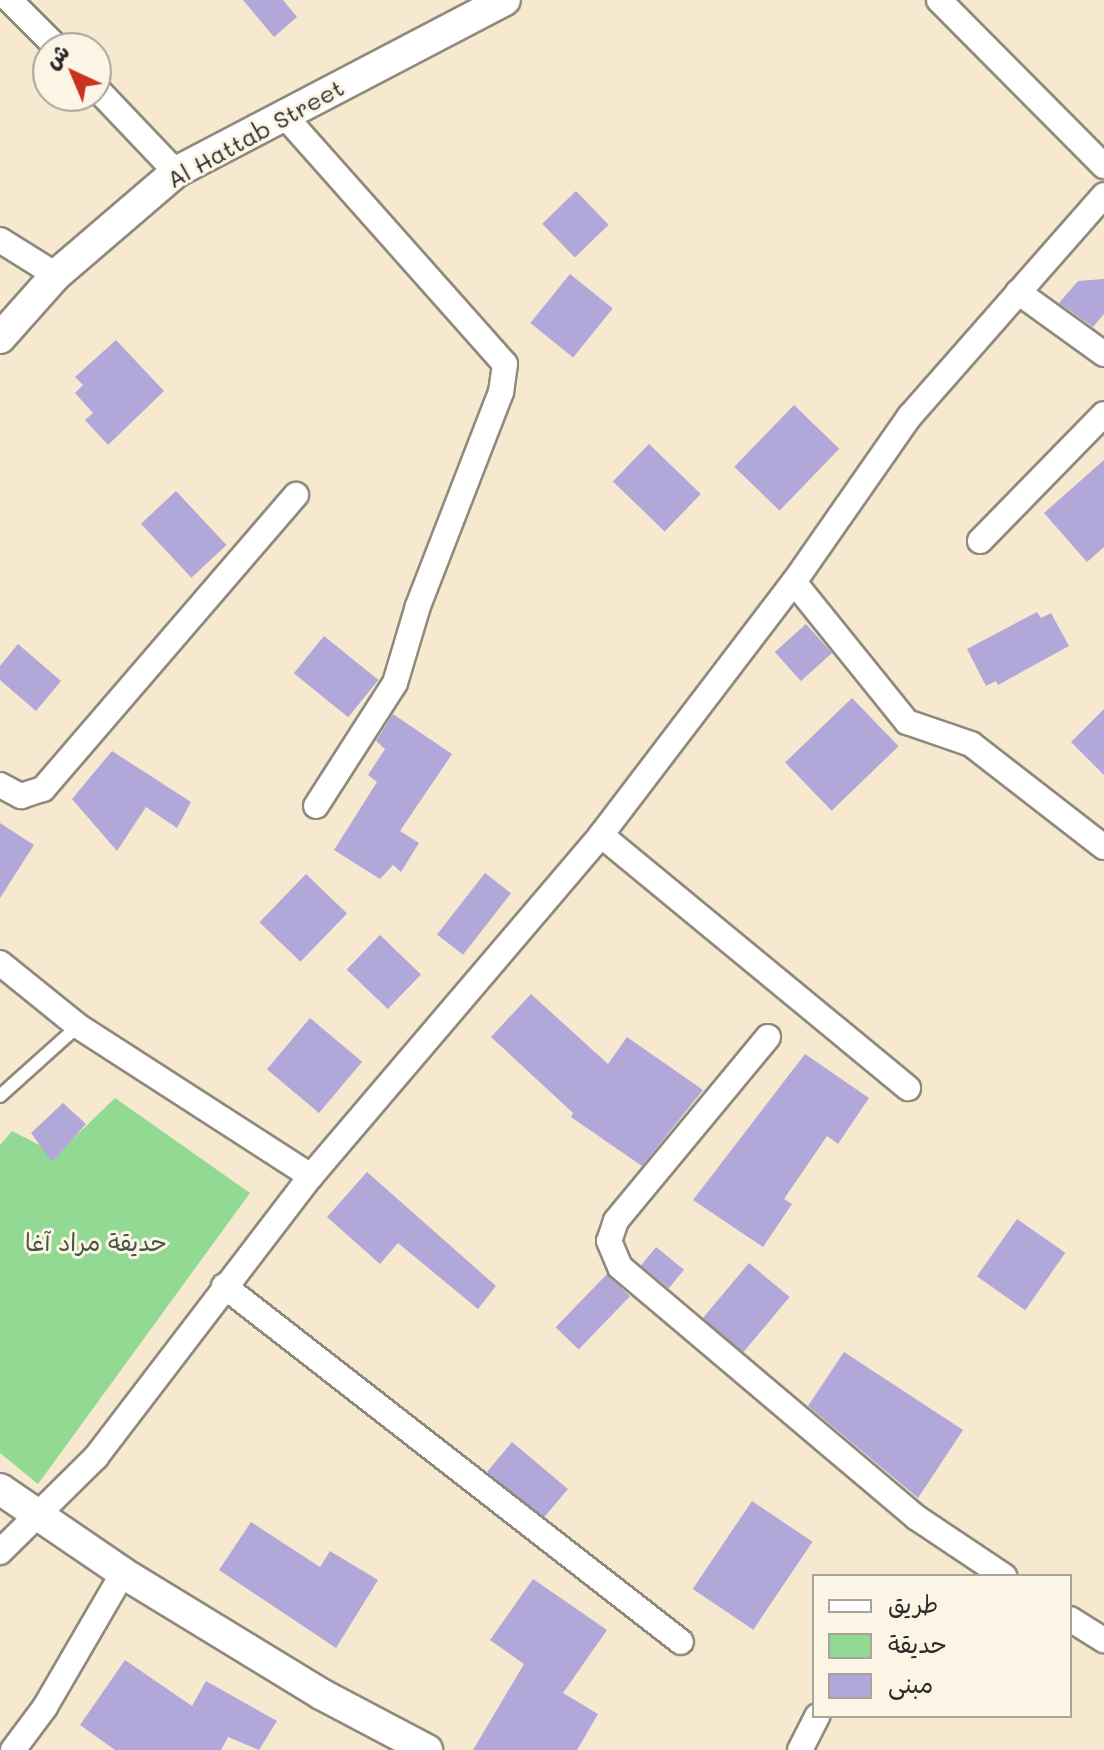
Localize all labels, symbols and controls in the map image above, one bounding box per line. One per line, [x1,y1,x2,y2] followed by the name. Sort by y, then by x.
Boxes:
[32,32,112,112] north arrow
[38,37,75,75] text: ش
[162,72,348,194] street label: Al Hattab Street
[25,1228,167,1256] park label: حديقة مراد آغا
[812,1574,1072,1718] legend
[888,1588,938,1619] text: طريق
[888,1628,947,1659] text: حديقة
[888,1668,933,1699] text: مبنى

